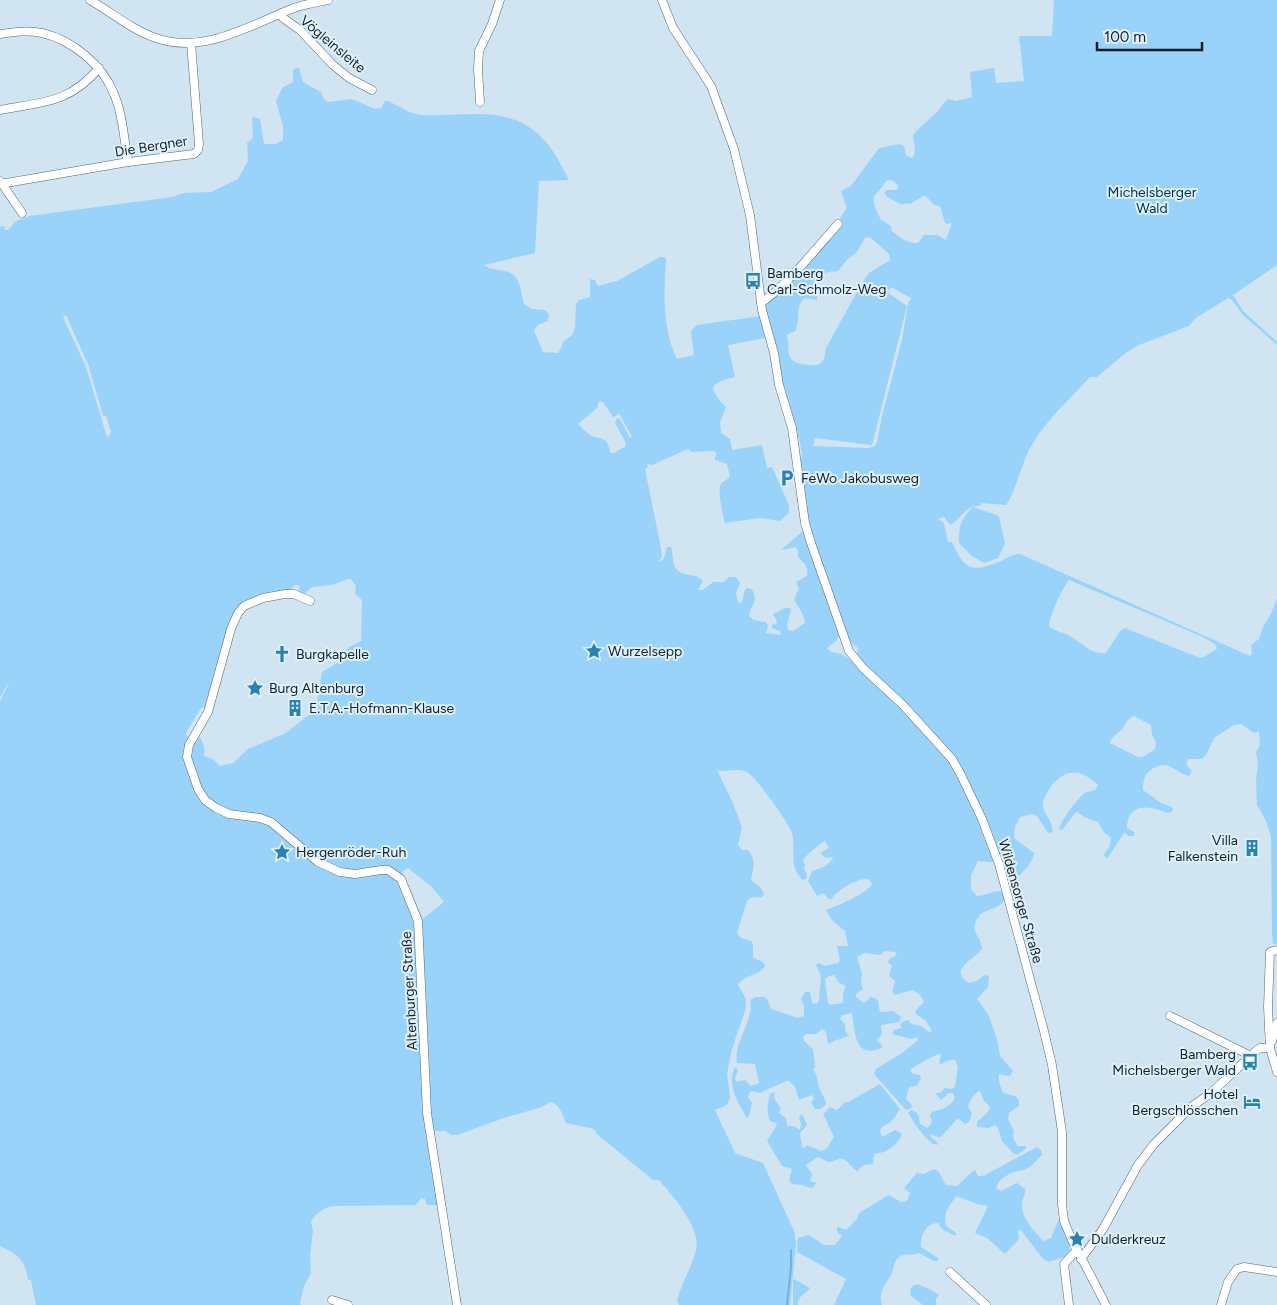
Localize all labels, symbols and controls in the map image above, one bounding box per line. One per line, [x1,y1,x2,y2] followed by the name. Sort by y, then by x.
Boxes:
[296,12,369,77] street label: Vögleinsleite
[1097,20,1202,52] scale bar
[1104,28,1146,46] text: 100 m
[114,132,189,161] street label: Die Bergner
[1108,184,1197,217] park label: Michelsberger Wald
[767,265,886,298] place label: Bamberg Carl-Schmolz-Weg
[743,271,763,291] bus stop icon: Bamberg Carl-Schmolz-Weg
[777,468,797,488] parking icon: FeWo Jakobusweg
[801,470,919,487] place label: FeWo Jakobusweg
[584,641,604,661] place icon: Wurzelsepp
[608,643,682,660] place label: Wurzelsepp
[272,644,292,664] church icon: Burgkapelle
[296,646,369,663] place label: Burgkapelle
[245,678,265,698] place icon: Burg Altenburg
[269,680,364,697] place label: Burg Altenburg
[285,698,305,718] building icon: E.T.A.-Hofmann-Klause
[309,700,454,717] place label: E.T.A.-Hofmann-Klause
[1168,832,1238,865] place label: Villa Falkenstein
[995,837,1046,965] street label: Wildensorger Straße
[1242,838,1262,858] building icon: Villa Falkenstein
[272,842,292,862] place icon: Hergenröder-Ruh
[296,844,406,861] place label: Hergenröder-Ruh
[398,931,421,1051] street label: Altenburger Straße
[1112,1046,1236,1079] place label: Bamberg Michelsberger Wald
[1240,1052,1260,1072] bus stop icon: Bamberg Michelsberger Wald
[1132,1086,1238,1119] place label: Hotel Bergschlösschen
[1242,1092,1262,1112] hotel icon: Hotel Bergschlösschen
[1067,1229,1087,1249] place icon: Dulderkreuz
[1091,1231,1166,1248] place label: Dulderkreuz

